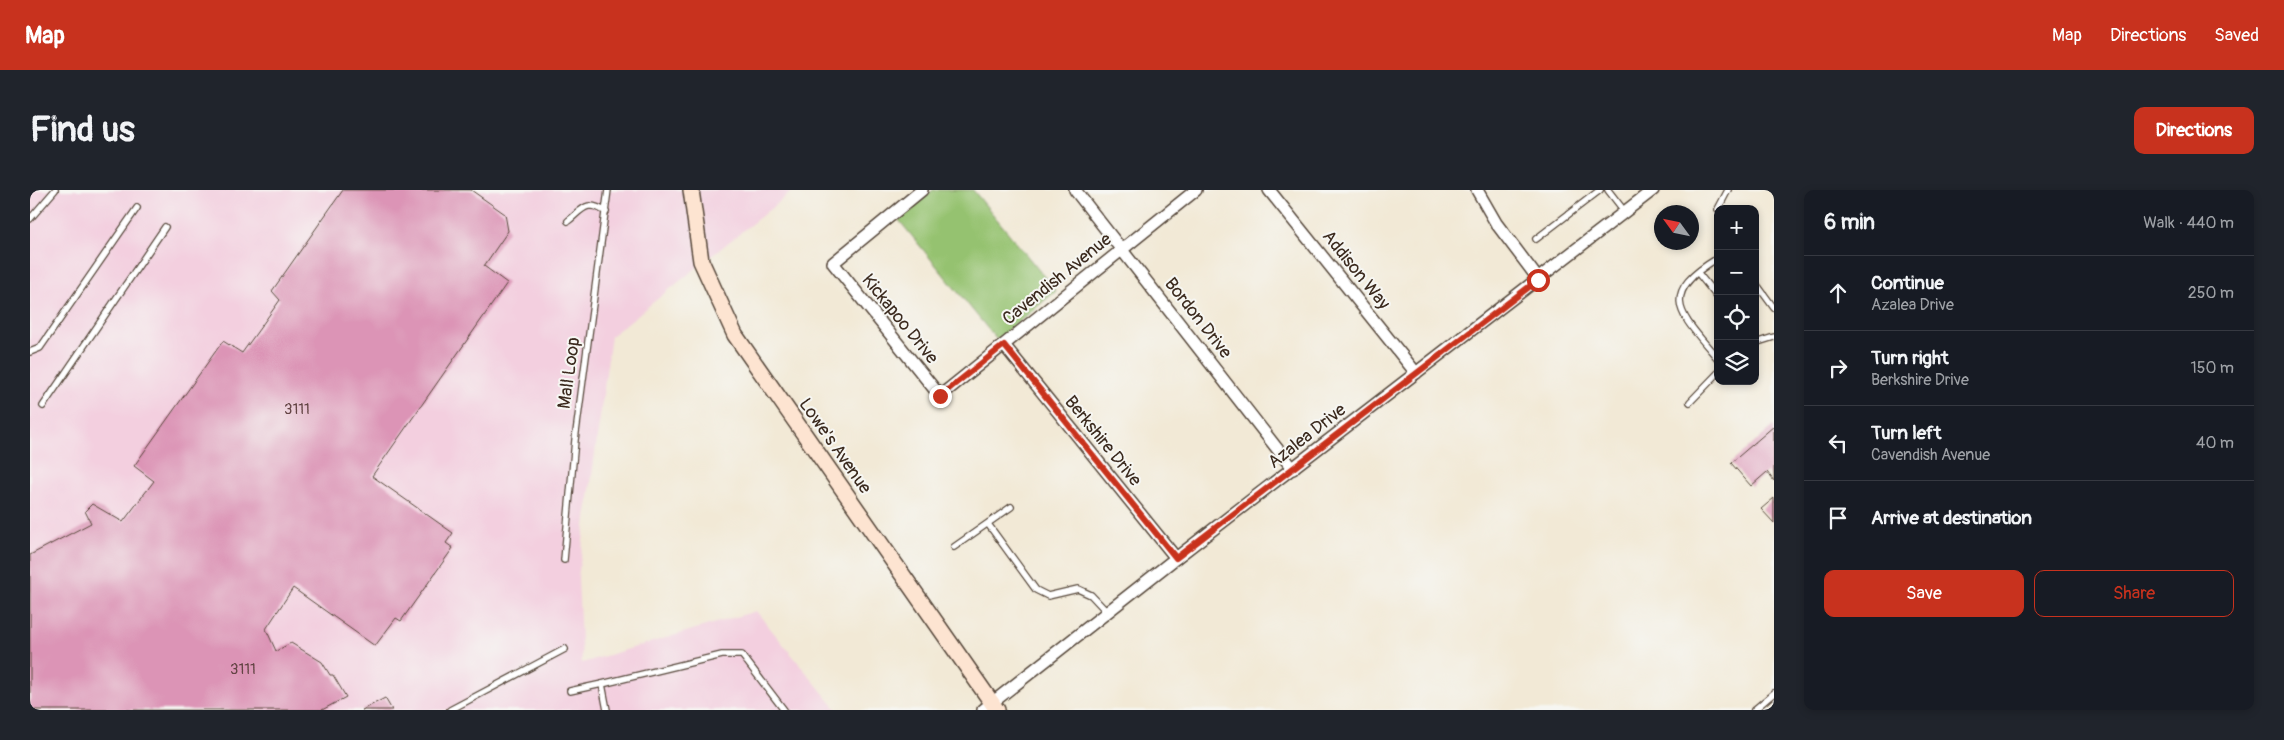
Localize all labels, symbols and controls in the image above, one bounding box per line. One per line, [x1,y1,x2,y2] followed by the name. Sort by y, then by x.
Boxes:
[25,21,65,50] text: Map
[2052,24,2082,47] text: Map
[2110,24,2186,47] text: Directions
[2214,24,2259,47] text: Saved
[2134,107,2254,154] button: Directions
[30,108,135,152] text: Find us
[1654,205,1699,250] north arrow
[1714,205,1759,385] map controls
[1714,205,1759,250] button: +
[1824,209,1875,236] text: 6 min
[2143,213,2234,233] text: Walk · 440 m
[1317,226,1395,315] street label: Addison Way
[998,228,1116,330] street label: Cavendish Avenue
[1714,250,1759,295] button: −
[857,269,943,369] street label: Kickapoo Drive
[1527,269,1550,292] route start
[1871,271,1944,295] text: Continue
[1159,273,1237,363] street label: Bordon Drive
[1824,279,1852,307] icon: ahead
[2188,283,2234,303] text: 250 m
[1714,295,1759,340] button: locate
[1871,295,1954,315] text: Azalea Drive
[553,336,585,410] street label: Mall Loop
[1714,340,1759,385] button: layers
[1871,346,1949,370] text: Turn right
[1824,354,1852,382] icon: right
[2190,358,2234,378] text: 150 m
[1871,370,1969,390] text: Berkshire Drive
[929,385,952,408] route end
[1059,391,1147,491] street label: Berkshire Drive
[794,394,876,498] street label: Lowe's Avenue
[1263,398,1351,474] street label: Azalea Drive
[284,400,310,419] house number: 3111
[1871,421,1941,445] text: Turn left
[1824,429,1852,457] icon: left
[2196,433,2234,453] text: 40 m
[1871,445,1990,465] text: Cavendish Avenue
[1824,504,1852,532] icon: arrive
[1871,506,2032,530] text: Arrive at destination
[1824,570,2024,617] button: Save
[2034,570,2234,617] button: Share
[230,660,256,679] house number: 3111

